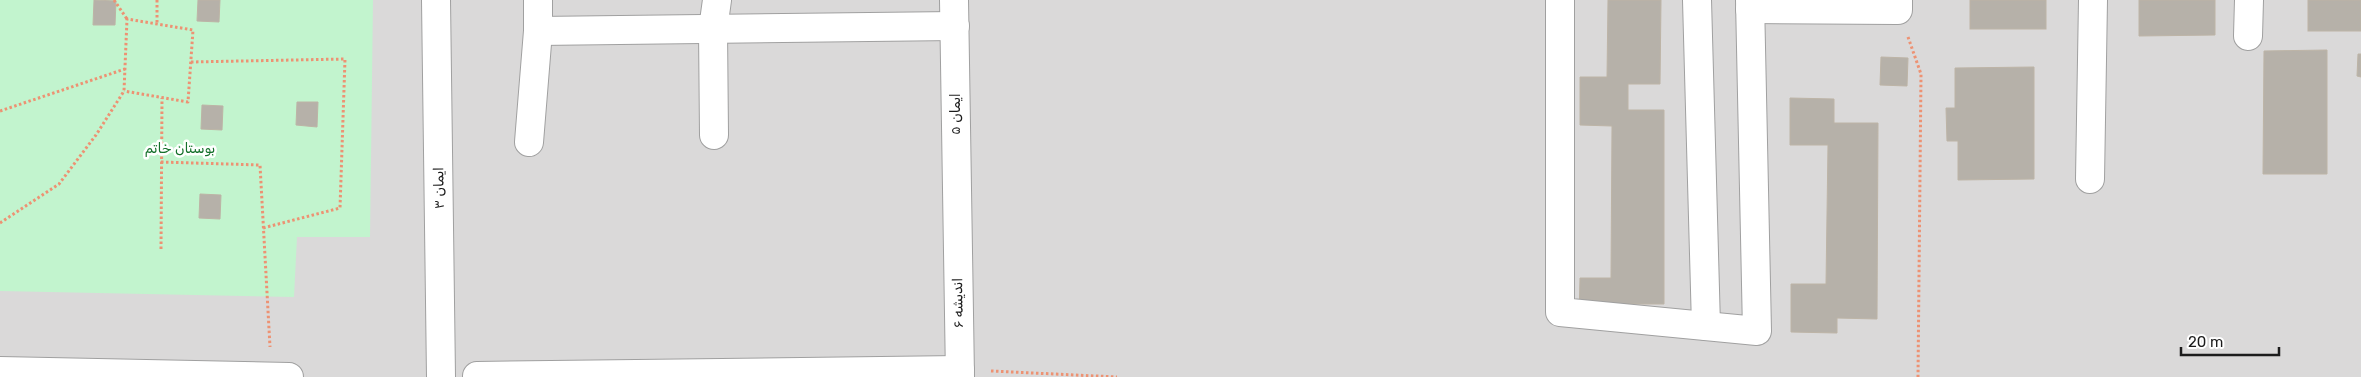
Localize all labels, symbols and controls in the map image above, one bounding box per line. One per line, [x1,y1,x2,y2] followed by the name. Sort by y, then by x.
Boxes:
[947,93,964,135] street label: ایمان ۵
[145,140,215,157] park label: بوستان خاتم
[430,167,448,209] street label: ایمان ۳
[949,278,967,328] street label: اندیشه ۶
[2181,324,2278,356] scale bar
[2188,333,2223,351] text: 20 m

